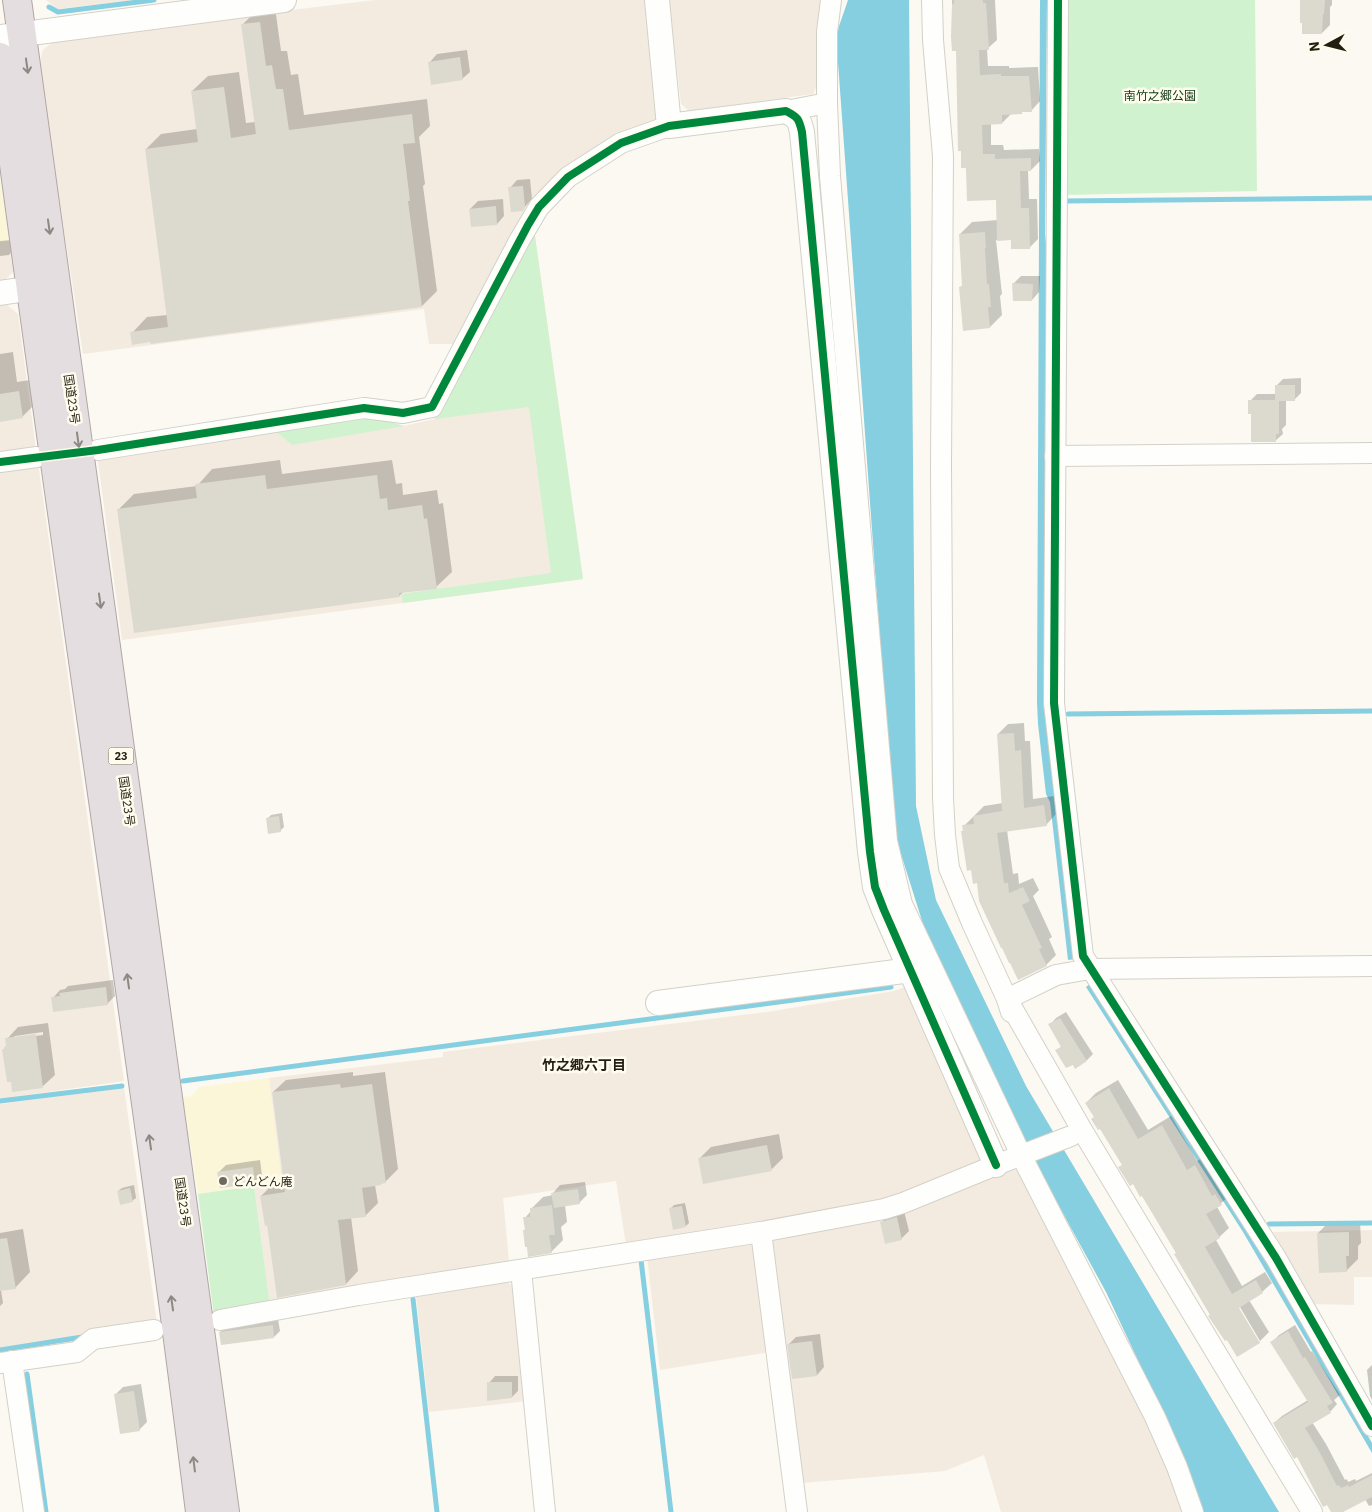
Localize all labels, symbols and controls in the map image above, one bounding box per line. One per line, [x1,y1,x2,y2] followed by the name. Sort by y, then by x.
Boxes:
[1302,20,1352,70] north arrow
[1305,40,1324,53] text: N
[22,57,32,73] one-way arrow
[1124,88,1196,103] park label: 南竹之郷公園
[44,218,54,234] one-way arrow
[61,373,83,425] street label: 国道23号
[73,431,83,447] one-way arrow
[95,592,105,608] one-way arrow
[108,748,134,764] road number: 23
[116,775,138,827] street label: 国道23号
[123,973,133,989] one-way arrow
[542,1056,626,1074] district label: 竹之郷六丁目
[145,1134,155,1150] one-way arrow
[233,1174,293,1189] place label: どんどん庵
[217,1175,229,1187] marker: どんどん庵
[172,1176,194,1228] street label: 国道23号
[167,1295,177,1311] one-way arrow
[189,1456,199,1472] one-way arrow

